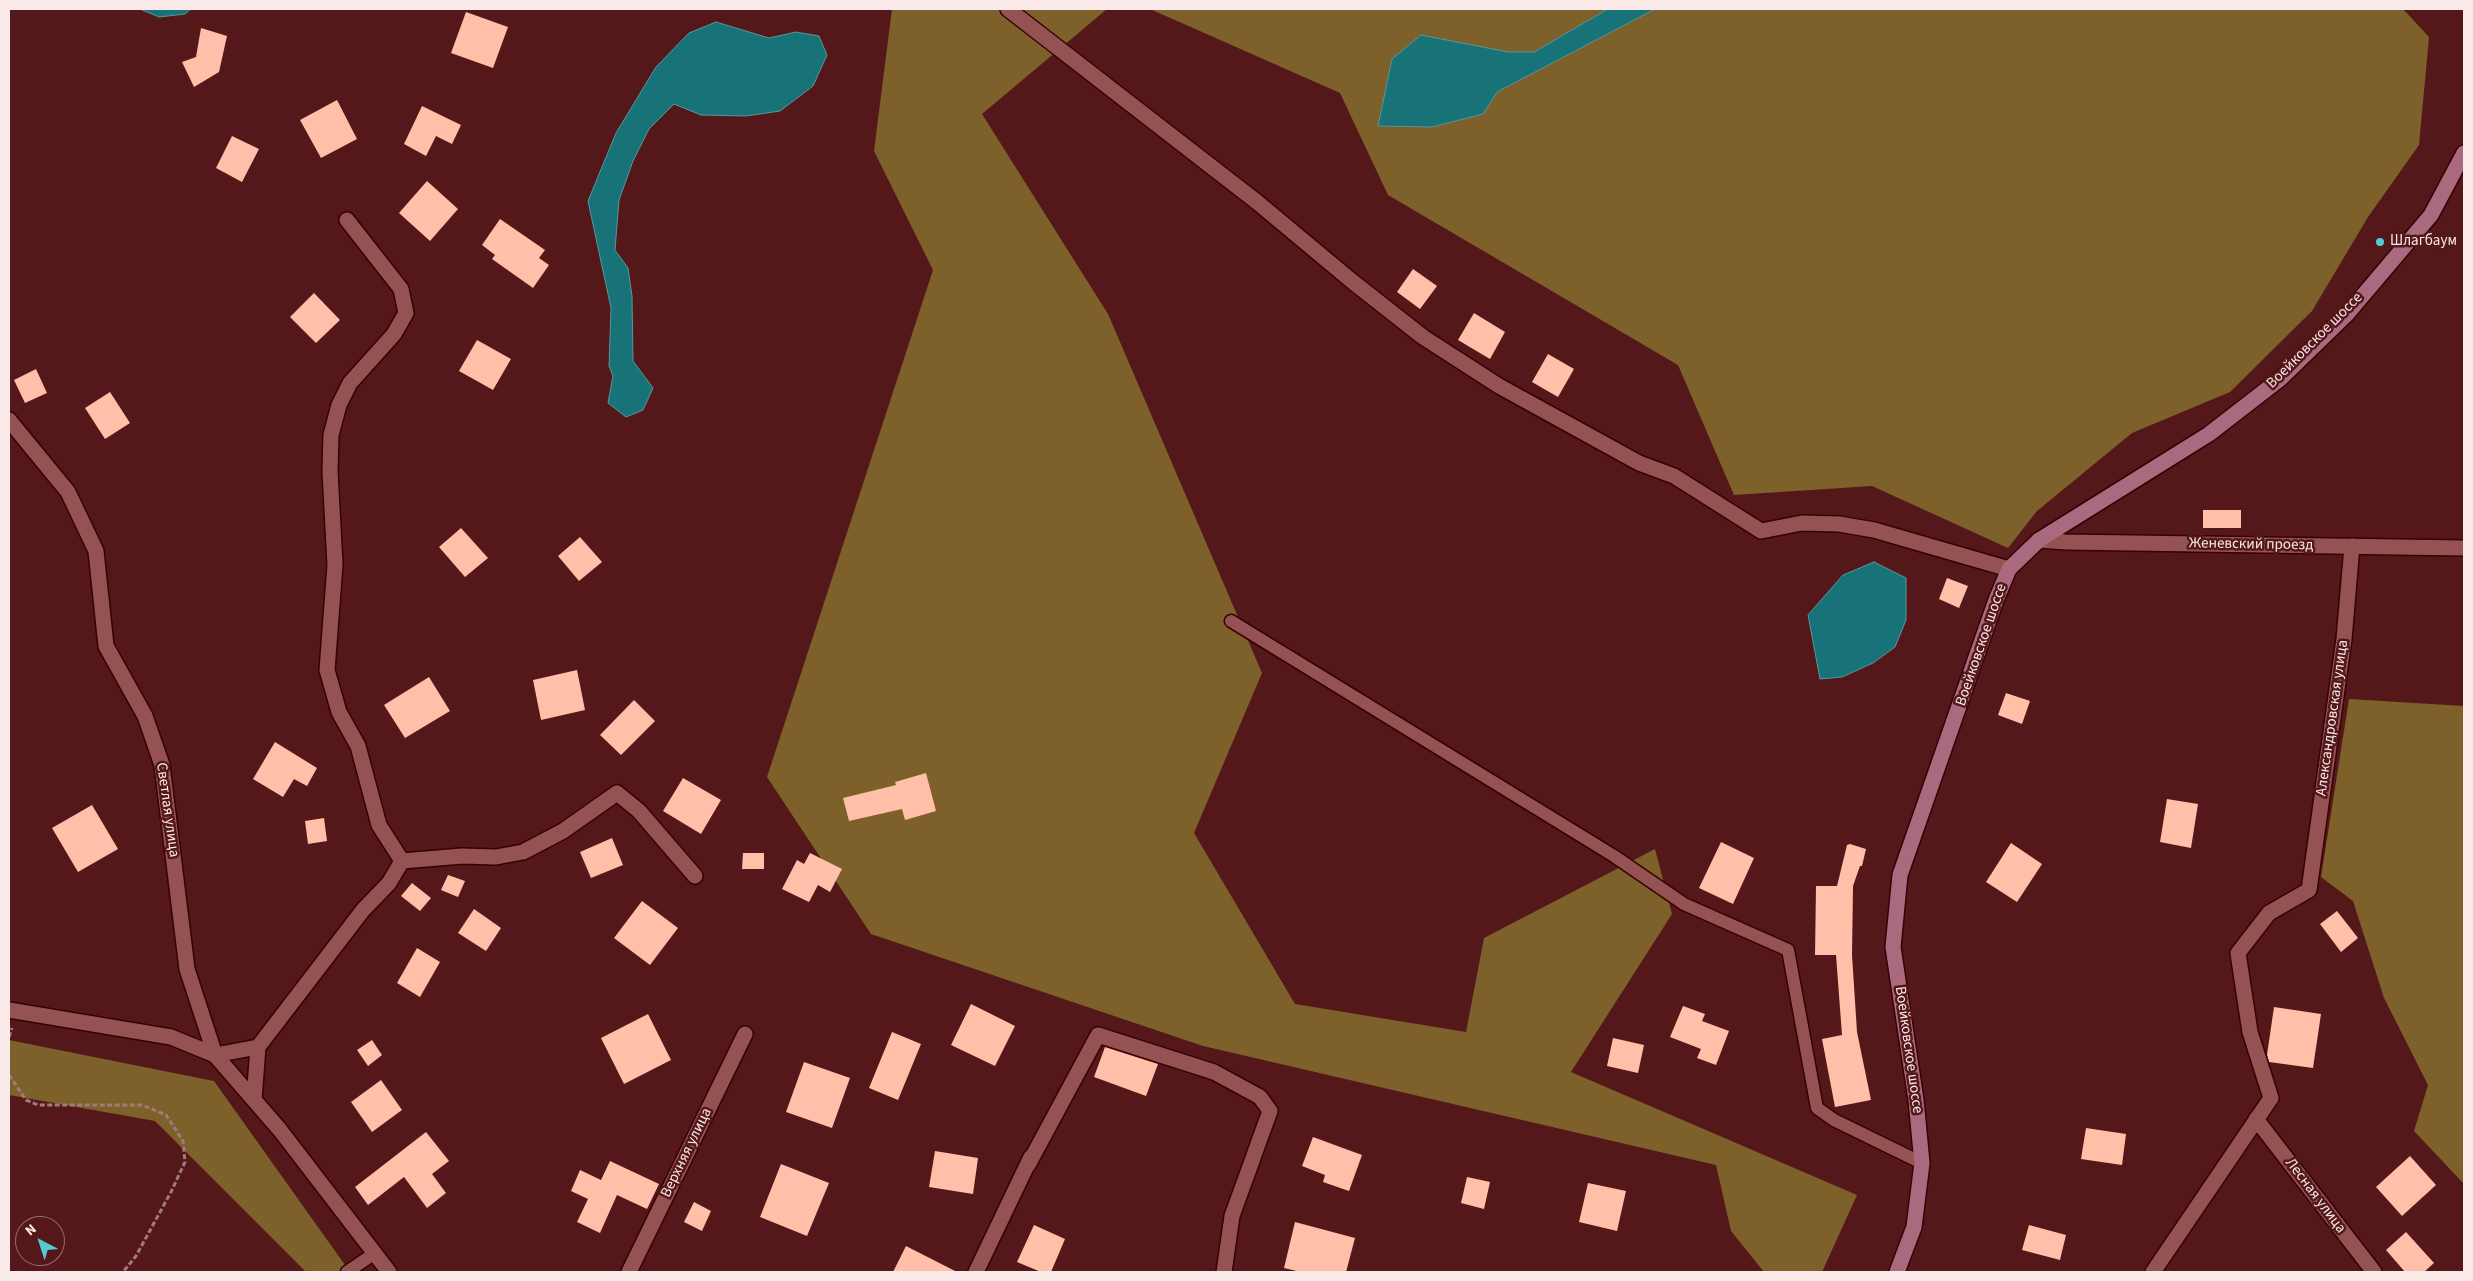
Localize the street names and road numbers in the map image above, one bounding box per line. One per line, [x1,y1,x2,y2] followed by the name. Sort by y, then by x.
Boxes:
[2263,289,2367,393] street label: Воейковское шоссе
[2189,535,2313,555] street label: Женевский проезд
[1953,581,2011,709] street label: Воейковское шоссе
[2313,639,2353,797] street label: Александровская улица
[151,762,183,858] street label: Светлая улица
[1890,985,1926,1115] street label: Воейковское шоссе
[658,1105,716,1201] street label: Верхняя улица
[2281,1155,2349,1237] street label: Лесная улица

